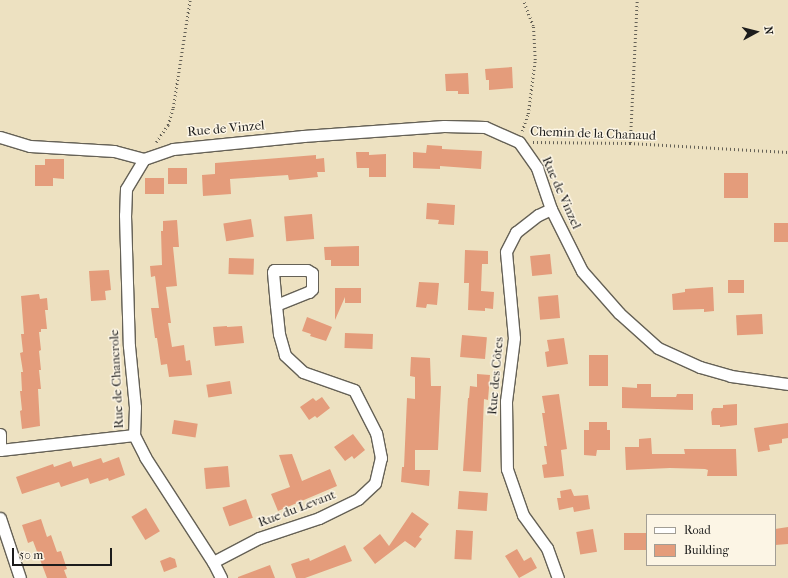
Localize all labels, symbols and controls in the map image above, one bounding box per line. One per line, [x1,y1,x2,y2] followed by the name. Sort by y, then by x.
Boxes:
[736,12,776,52] north arrow
[761,26,775,35] text: N
[187,118,265,140] street label: Rue de Vinzel
[530,124,656,144] street label: Chemin de la Chanaud
[538,154,584,232] street label: Rue de Vinzel
[107,329,127,429] street label: Rue de Chancrole
[485,336,507,416] street label: Rue des Côtes
[256,487,338,531] street label: Rue du Levant
[646,514,776,566] legend
[684,523,711,537] text: Road
[14,540,114,566] scale bar
[684,543,729,557] text: Building
[19,548,43,562] text: 50 m

